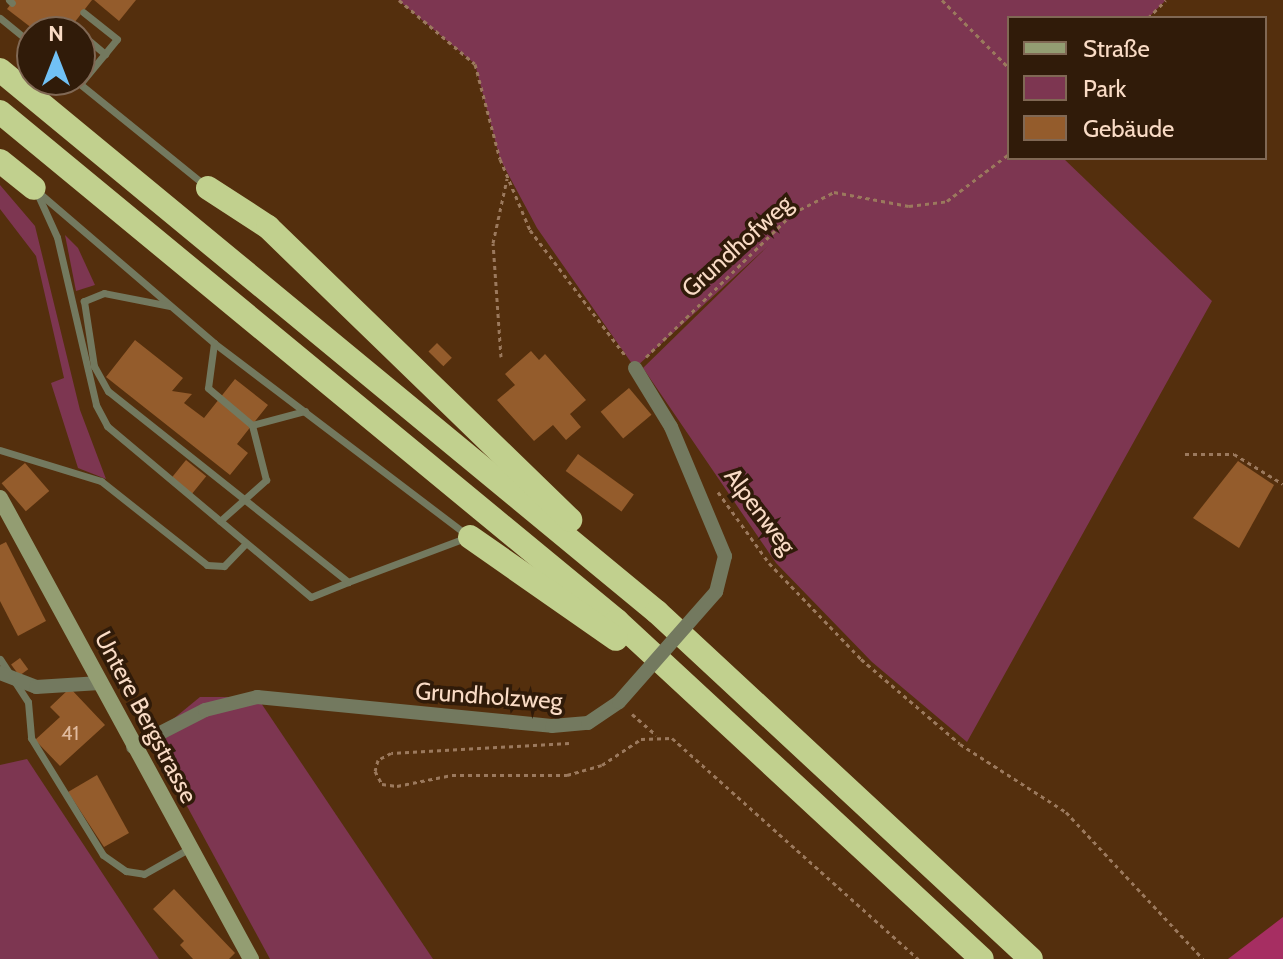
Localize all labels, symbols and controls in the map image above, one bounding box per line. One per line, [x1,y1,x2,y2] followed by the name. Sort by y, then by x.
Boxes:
[16,16,96,96] north arrow
[1007,16,1267,160] legend
[48,20,64,47] text: N
[1083,34,1150,63] text: Straße
[1083,74,1126,103] text: Park
[1083,114,1174,143] text: Gebäude
[676,189,798,303] street label: Grundhofweg
[718,462,802,560] street label: Alpenweg
[89,626,203,808] street label: Untere Bergstrasse
[414,676,564,716] street label: Grundholzweg
[61,721,79,745] house number: 41

